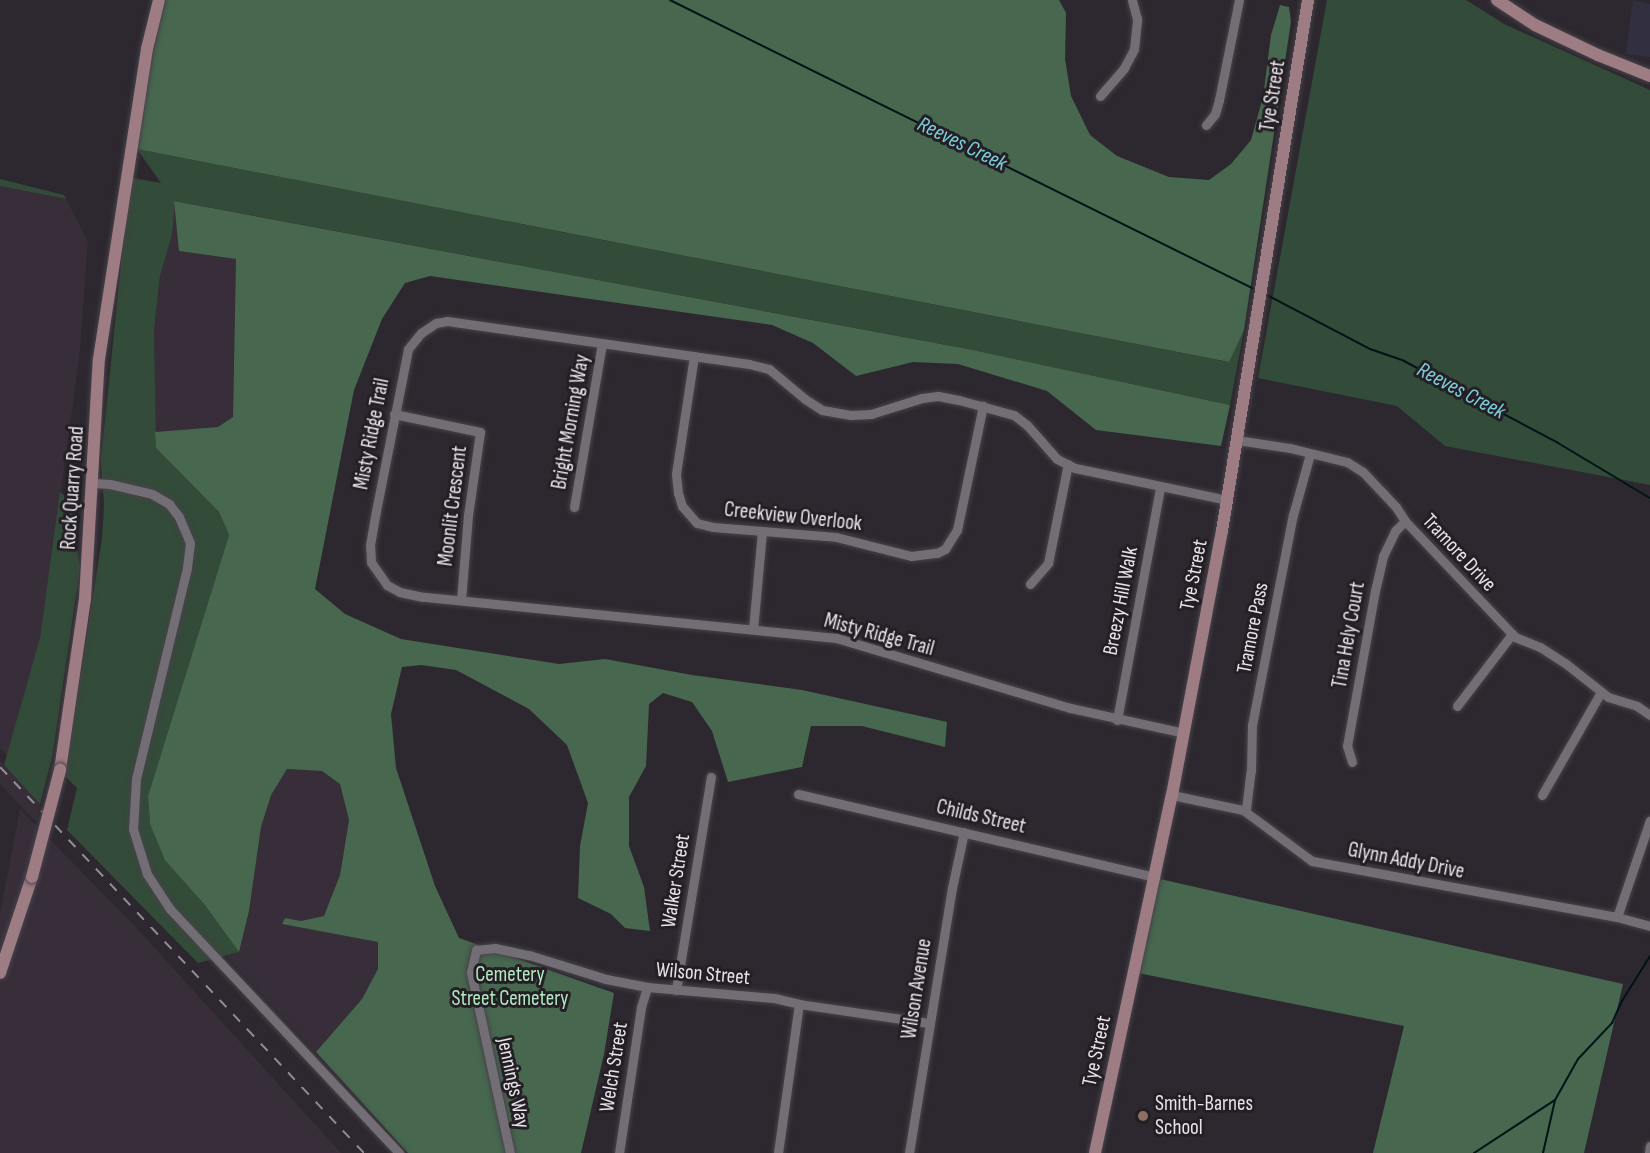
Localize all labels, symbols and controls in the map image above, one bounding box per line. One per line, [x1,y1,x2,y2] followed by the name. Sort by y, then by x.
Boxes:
[1255,59,1291,133] street label: Tye Street
[913,111,1011,177] water label: Reeves Creek
[547,353,595,491] street label: Bright Morning Way
[1412,357,1510,425] water label: Reeves Creek
[349,376,395,492] street label: Misty Ridge Trail
[56,425,90,551] street label: Rock Quarry Road
[433,444,473,568] street label: Moonlit Crescent
[723,497,863,537] street label: Creekview Overlook
[1417,509,1501,597] street label: Tramore Drive
[1175,537,1213,613] street label: Tye Street
[1098,545,1144,657] street label: Breezy Hill Walk
[1232,580,1274,676] street label: Tramore Pass
[1327,580,1371,690] street label: Tina Hely Court
[821,608,937,662] street label: Misty Ridge Trail
[934,794,1028,840] street label: Childs Street
[656,832,696,930] street label: Walker Street
[1346,837,1466,885] street label: Glynn Addy Drive
[897,937,937,1041] street label: Wilson Avenue
[655,957,751,991] street label: Wilson Street
[452,962,568,1012] park label: Cemetery Street Cemetery
[1077,1013,1117,1089] street label: Tye Street
[594,1020,634,1114] street label: Welch Street
[491,1035,535,1131] street label: Jennings Way
[1155,1091,1253,1141] place label: Smith-Barnes School
[1136,1109,1150,1123] marker: Smith-Barnes School

